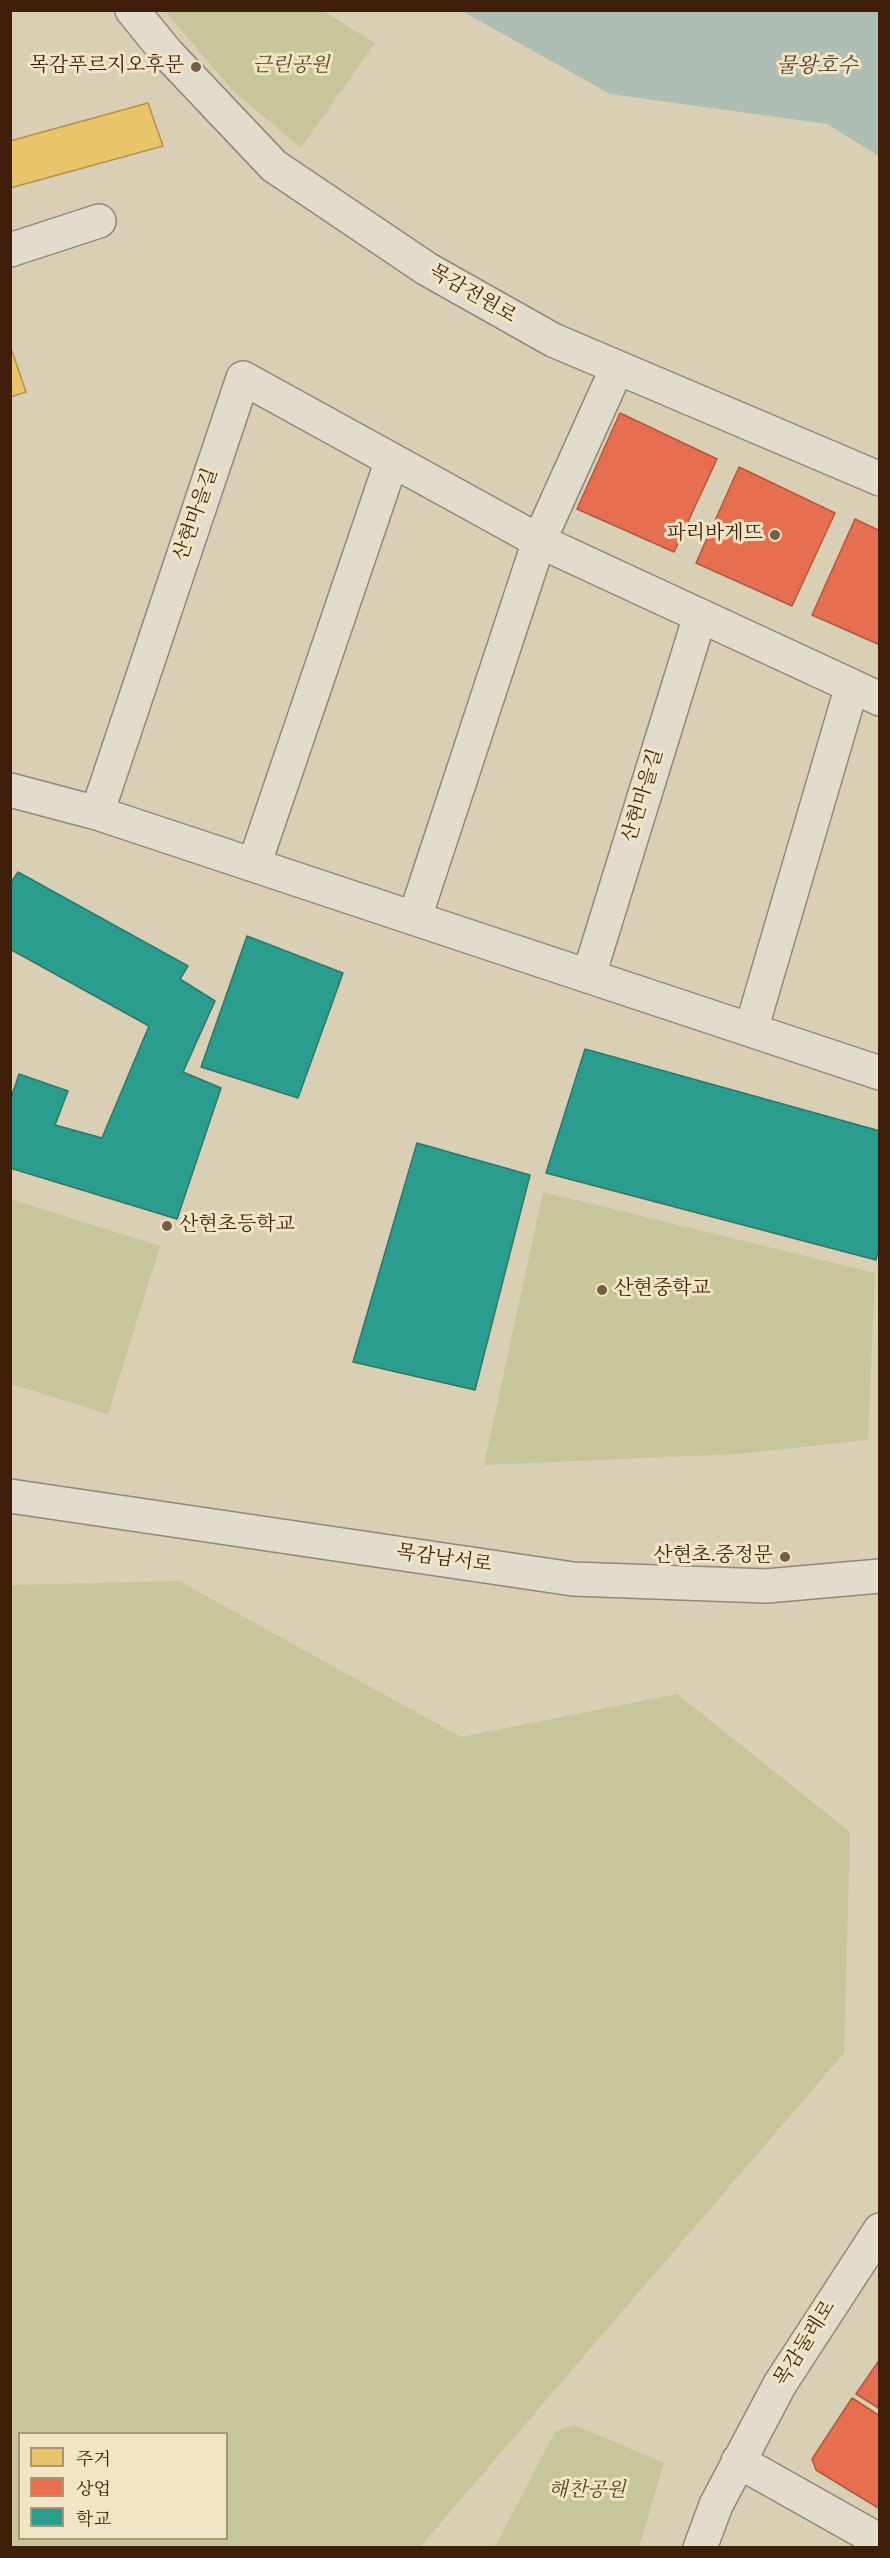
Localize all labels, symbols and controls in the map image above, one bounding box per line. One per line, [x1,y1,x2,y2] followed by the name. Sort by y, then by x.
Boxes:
[776,54,858,80] water label: 물왕호수
[29,55,184,79] place label: 목감푸르지오후문
[252,55,330,79] park label: 근린공원
[189,60,203,74] marker: 목감푸르지오후문
[424,260,520,330] street label: 목감전원로
[170,465,224,565] street label: 산현마을길
[666,523,763,547] place label: 파리바게뜨
[768,528,782,542] marker: 파리바게뜨
[618,746,670,846] street label: 산현마을길
[179,1214,295,1238] place label: 산현초등학교
[160,1219,174,1233] marker: 산현초등학교
[614,1278,711,1302] place label: 산현중학교
[595,1283,609,1297] marker: 산현중학교
[395,1541,493,1579] street label: 목감남서로
[653,1545,773,1569] place label: 산현초.중정문
[778,1550,792,1564] marker: 산현초.중정문
[770,2297,842,2391] street label: 목감둘레로
[18,2432,228,2540] legend
[76,2448,111,2471] text: 주거
[76,2478,111,2501] text: 상업
[548,2480,626,2504] park label: 해찬공원
[76,2508,111,2531] text: 학교

